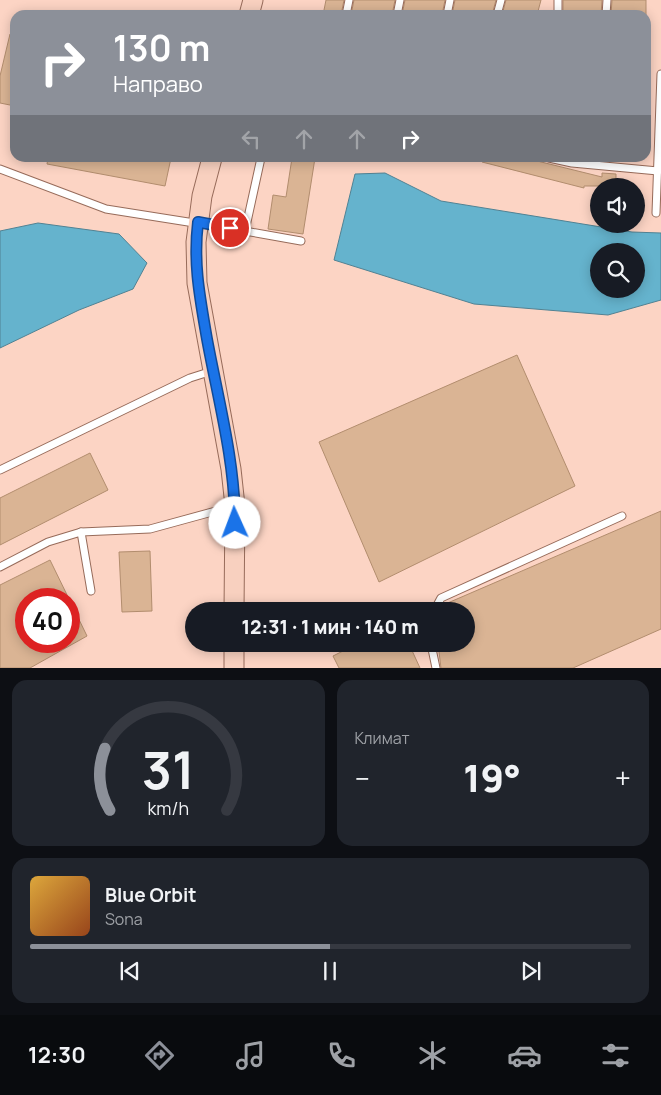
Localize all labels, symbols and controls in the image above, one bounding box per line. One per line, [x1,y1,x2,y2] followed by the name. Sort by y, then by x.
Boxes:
[113,24,210,72] text: 130 m
[30,30,95,95] icon: right
[113,69,203,99] text: Направо
[237,125,265,153] icon: left
[290,125,318,153] icon: ahead
[343,125,371,153] icon: ahead
[396,125,424,153] icon: right
[590,178,645,298] map controls
[590,178,645,233] button: sound
[209,207,251,249] pin
[216,214,244,242] icon: arrive
[590,243,645,298] button: search
[208,496,260,548] position arrow
[15,588,80,653] speed limit sign: 40
[241,614,419,640] text: 12:31 · 1 мин · 140 m
[355,727,410,749] text: Климат
[142,734,195,805] text: 31
[463,751,521,803] text: 19°
[355,759,370,797] text: −
[615,759,631,797] text: +
[147,796,189,820] text: km/h
[105,882,197,908] text: Blue Orbit
[105,908,143,930] text: Sona
[116,957,144,985] icon: previous
[316,957,344,985] icon: pause
[517,957,545,985] icon: next
[142,1038,177,1073] icon: directions
[233,1038,268,1073] icon: music
[324,1038,359,1073] icon: phone
[415,1038,450,1073] icon: climate
[507,1038,542,1073] icon: car
[598,1038,633,1073] icon: filters
[28,1040,86,1070] text: 12:30

